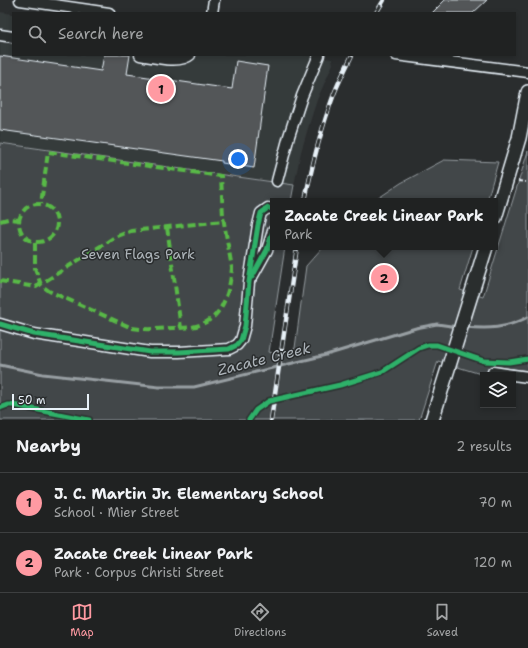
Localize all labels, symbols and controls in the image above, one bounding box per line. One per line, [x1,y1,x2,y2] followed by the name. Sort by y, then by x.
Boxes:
[12,12,516,56] search box
[26,23,48,45] icon: search
[58,24,144,44] text: Search here
[148,74,174,104] pin: 1
[228,149,248,169] your location
[270,198,498,250] popup
[284,206,484,226] text: Zacate Creek Linear Park
[284,226,312,243] text: Park
[81,245,195,263] park label: Seven Flags Park
[371,263,397,293] pin: 2
[215,338,313,380] water label: Zacate Creek
[480,372,516,408] map controls
[480,372,516,408] button: layers
[12,392,89,411] scale bar
[18,393,46,408] text: 50 m
[16,435,81,457] text: Nearby
[456,438,512,455] text: 2 results
[54,484,323,504] text: J. C. Martin Jr. Elementary School
[26,494,32,511] text: 1
[478,494,512,511] text: 70 m
[54,504,179,521] text: School · Mier Street
[54,544,253,564] text: Zacate Creek Linear Park
[24,554,34,571] text: 2
[474,554,512,571] text: 120 m
[54,564,224,581] text: Park · Corpus Christi Street
[70,601,94,640] tab: Map
[234,601,286,640] tab: Directions
[427,601,458,640] tab: Saved

